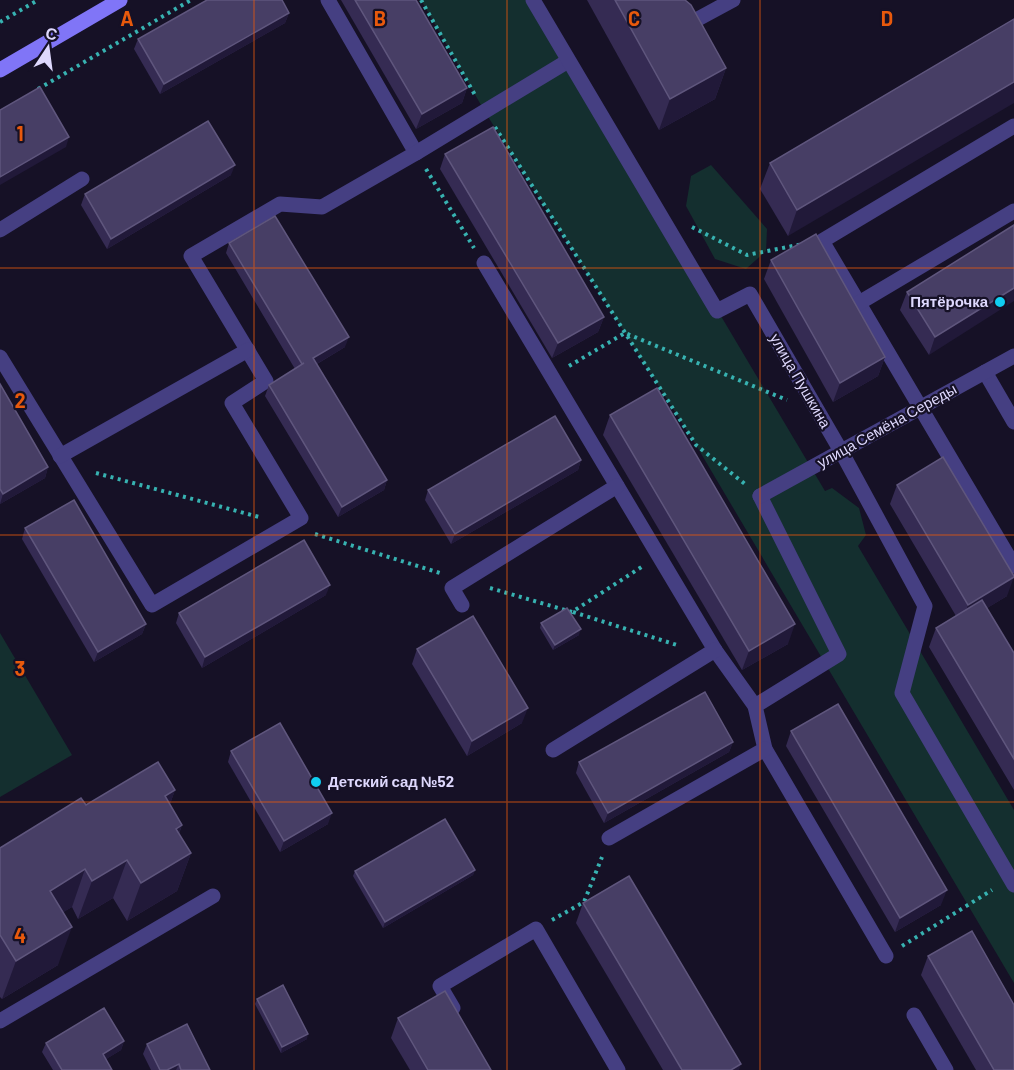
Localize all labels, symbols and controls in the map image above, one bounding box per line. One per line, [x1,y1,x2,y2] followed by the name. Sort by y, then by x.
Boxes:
[120,6,134,30] text: A
[374,6,386,30] text: B
[628,6,640,30] text: C
[881,6,893,30] text: D
[18,18,78,78] north arrow
[44,22,60,44] text: С
[16,121,24,145] text: 1
[910,292,989,310] place label: Пятёрочка
[993,295,1007,309] marker: Пятёрочка
[767,330,836,432] street label: улица Пушкина
[814,379,959,471] street label: улица Семёна Середы
[14,388,26,412] text: 2
[15,656,25,680] text: 3
[328,772,454,790] place label: Детский сад №52
[309,775,323,789] marker: Детский сад №52
[14,923,26,947] text: 4

